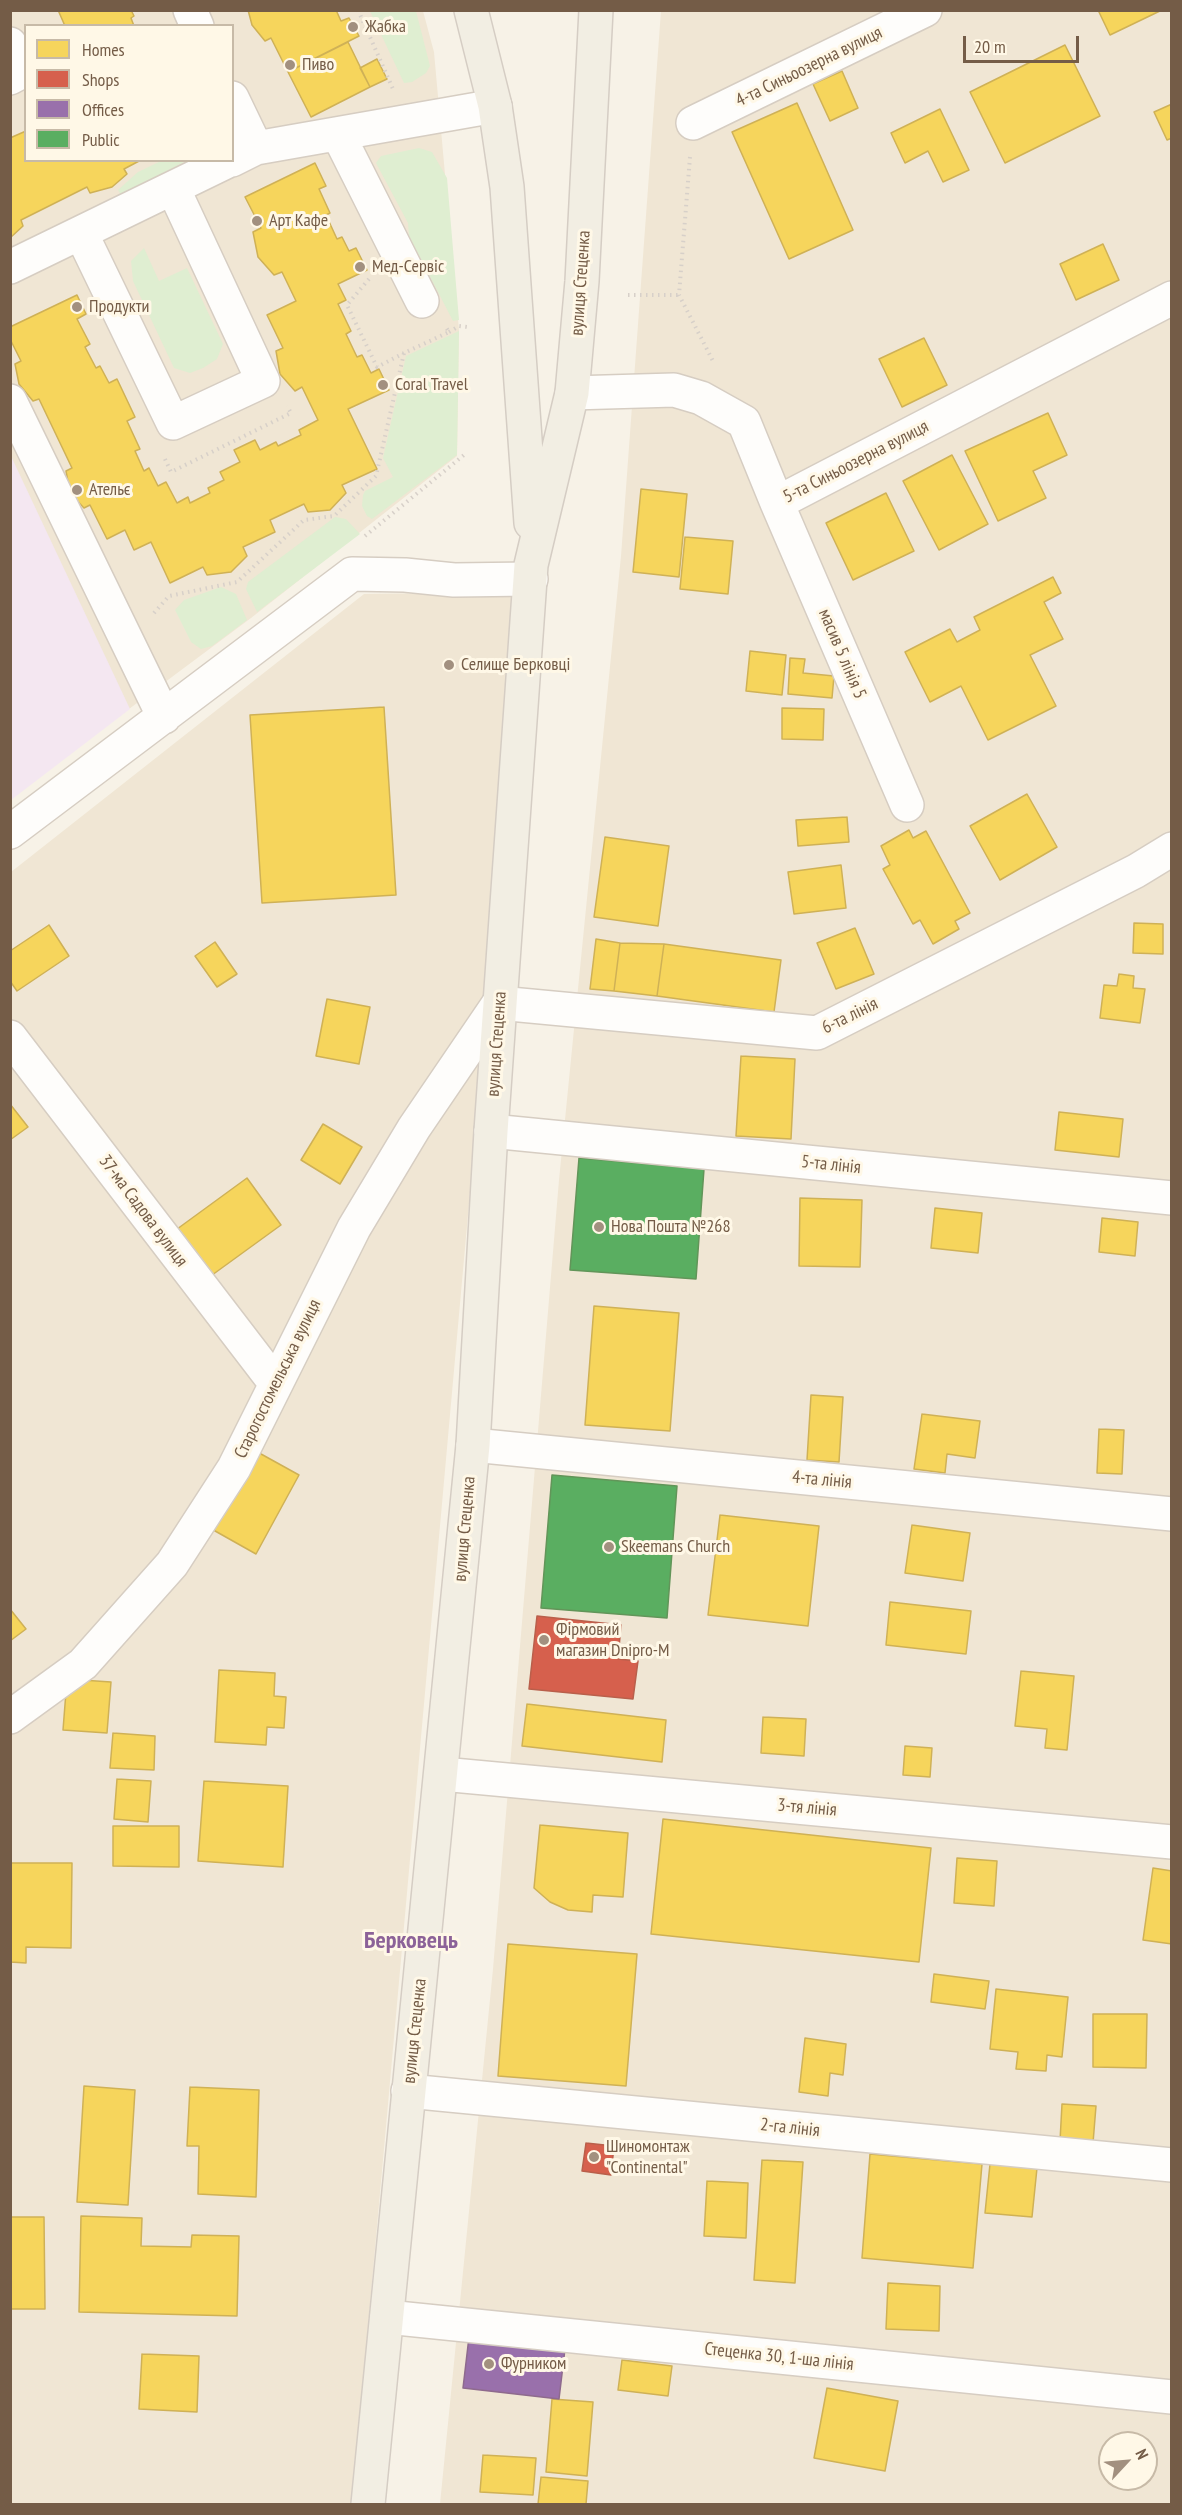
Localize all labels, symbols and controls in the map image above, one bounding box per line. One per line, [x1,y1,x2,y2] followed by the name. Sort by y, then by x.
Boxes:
[365,16,406,38] place label: Жабка
[346,20,360,34] marker: Жабка
[732,22,886,112] street label: 4-та Синьоозерна вулиця
[24,24,234,162] legend
[966,24,1082,62] scale bar
[974,35,1006,58] text: 20 m
[82,38,125,61] text: Homes
[302,54,334,76] place label: Пиво
[283,58,297,72] marker: Пиво
[82,68,119,91] text: Shops
[82,98,124,121] text: Offices
[82,128,120,151] text: Public
[269,210,328,232] place label: Арт Кафе
[250,214,264,228] marker: Арт Кафе
[567,230,595,336] street label: вулиця Стеценка
[372,256,444,278] place label: Мед-Сервіс
[353,260,367,274] marker: Мед-Сервіс
[89,296,149,318] place label: Продукти
[70,300,84,314] marker: Продукти
[395,374,468,396] place label: Coral Travel
[376,378,390,392] marker: Coral Travel
[780,416,932,508] street label: 5-та Синьоозерна вулиця
[89,479,131,501] place label: Ательє
[70,483,84,497] marker: Ательє
[813,606,871,702] street label: масив 5 лінія 5
[461,654,570,676] place label: Селище Берковці
[442,658,456,672] marker: Селище Берковці
[483,991,511,1097] street label: вулиця Стеценка
[818,993,882,1039] street label: 6-та лінія
[94,1151,192,1271] street label: 37-ма Садова вулиця
[800,1151,862,1179] street label: 5-та лінія
[611,1216,731,1238] place label: Нова Пошта №268
[592,1220,606,1234] marker: Нова Пошта №268
[230,1296,326,1462] street label: Старогостомельська вулиця
[791,1467,853,1493] street label: 4-та лінія
[450,1476,480,1582] street label: вулиця Стеценка
[621,1536,730,1558] place label: Skeemans Church
[602,1540,616,1554] marker: Skeemans Church
[556,1619,669,1662] place label: Фірмовий магазин Dnipro-M
[537,1633,551,1647] marker: Фірмовий магазин Dnipro-M
[776,1795,838,1821] street label: 3-тя лінія
[364,1927,458,1955] district label: Берковець
[399,1977,431,2085] street label: вулиця Стеценка
[759,2114,821,2142] street label: 2-га лінія
[606,2136,690,2178] place label: Шиномонтаж "Continental"
[587,2150,601,2164] marker: Шиномонтаж "Continental"
[703,2338,855,2376] street label: Стеценка 30, 1-ша лінія
[501,2353,566,2375] place label: Фурником
[482,2357,496,2371] marker: Фурником
[1098,2431,1158,2491] north arrow
[1131,2446,1153,2462] text: N

